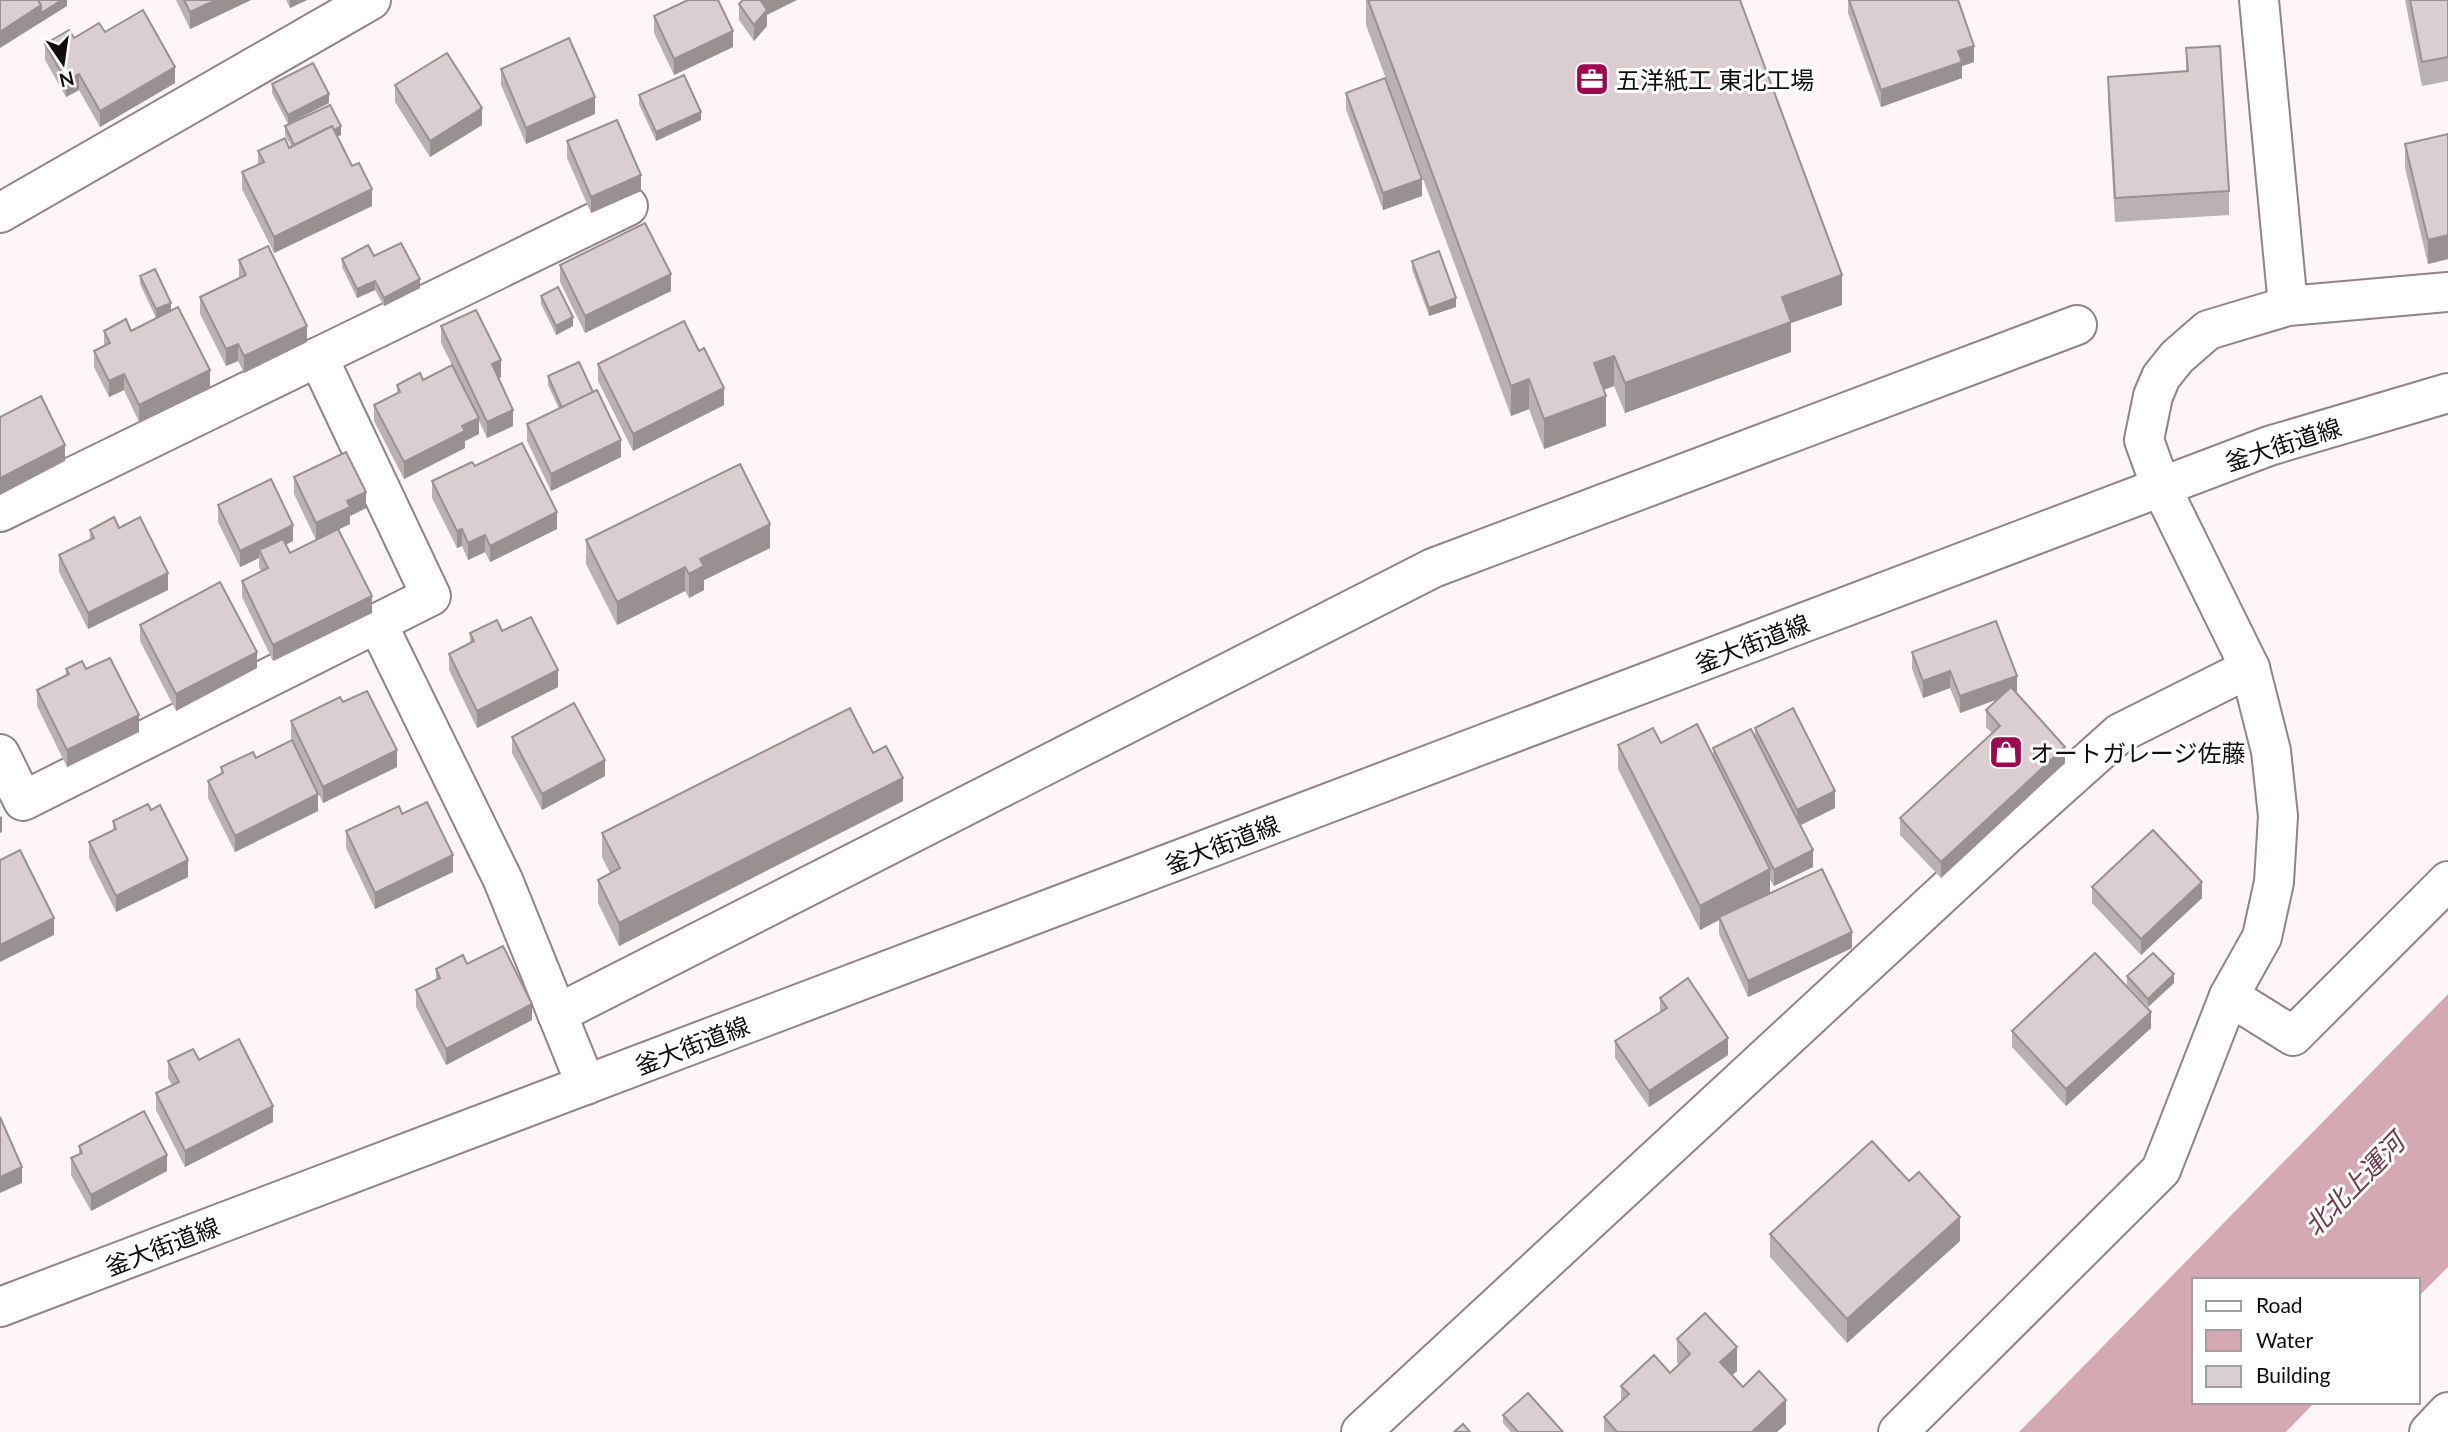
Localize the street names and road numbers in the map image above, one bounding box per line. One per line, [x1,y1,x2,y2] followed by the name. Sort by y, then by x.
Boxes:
[2221,412,2345,476] street label: 釜大街道線
[1691,608,1813,678] street label: 釜大街道線
[1161,809,1283,879] street label: 釜大街道線
[631,1010,753,1080] street label: 釜大街道線
[101,1211,223,1281] street label: 釜大街道線

